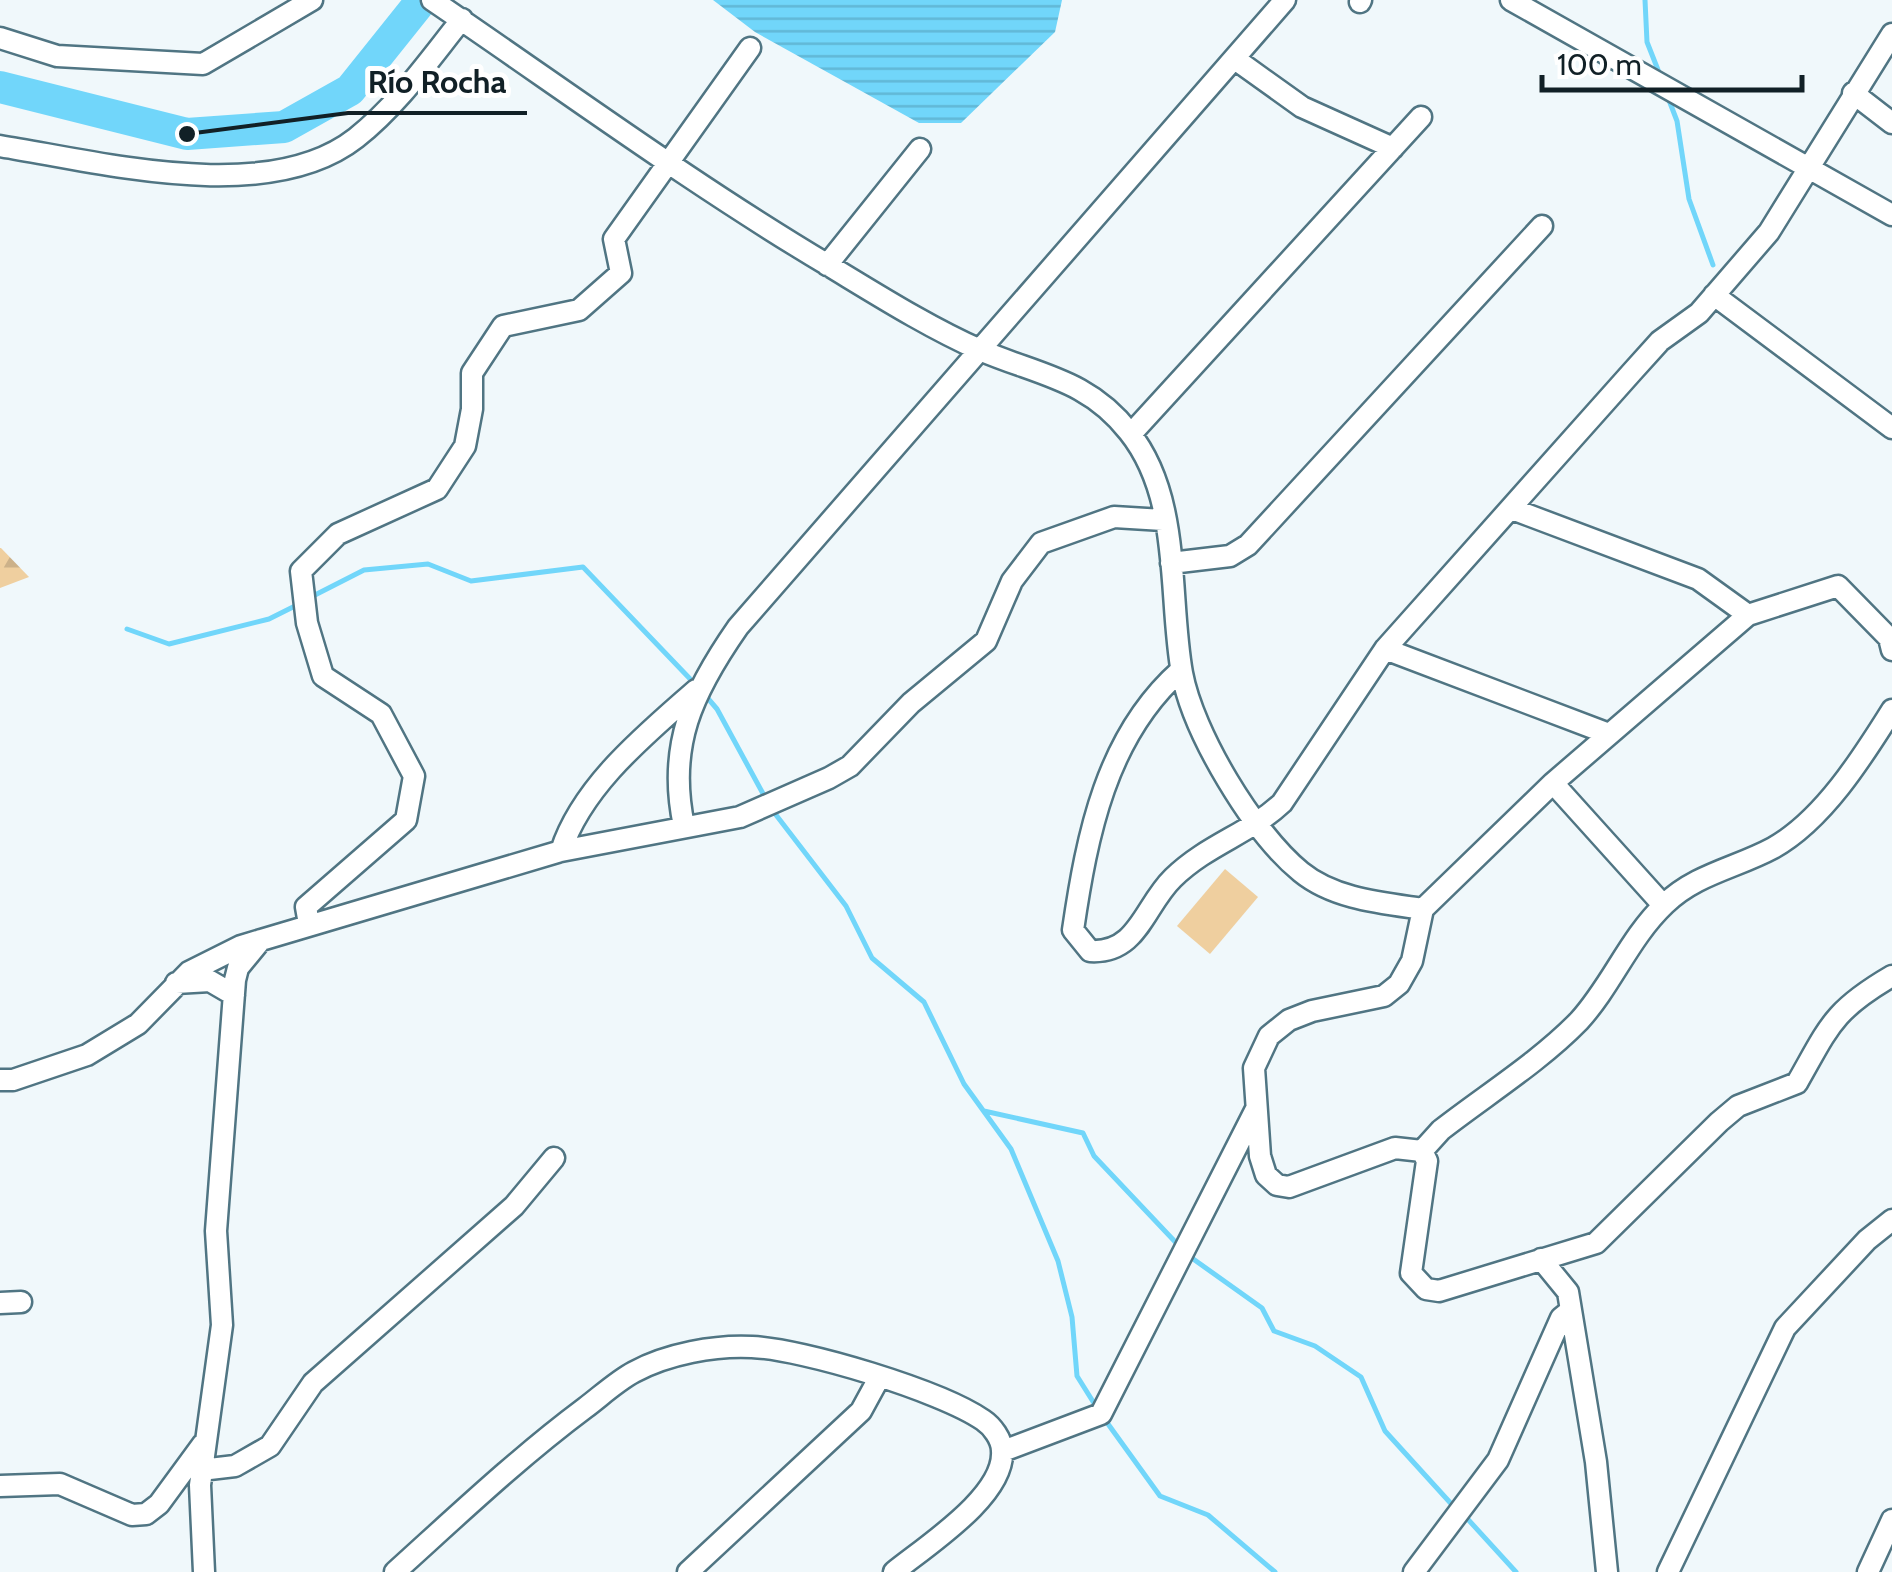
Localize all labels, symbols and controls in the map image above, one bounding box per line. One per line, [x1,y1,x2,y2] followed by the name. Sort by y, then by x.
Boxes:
[1542,30,1802,92] scale bar
[1557,46,1642,83] text: 100 m
[348,51,527,113] callout: Río Rocha
[368,62,506,101] text: Río Rocha

